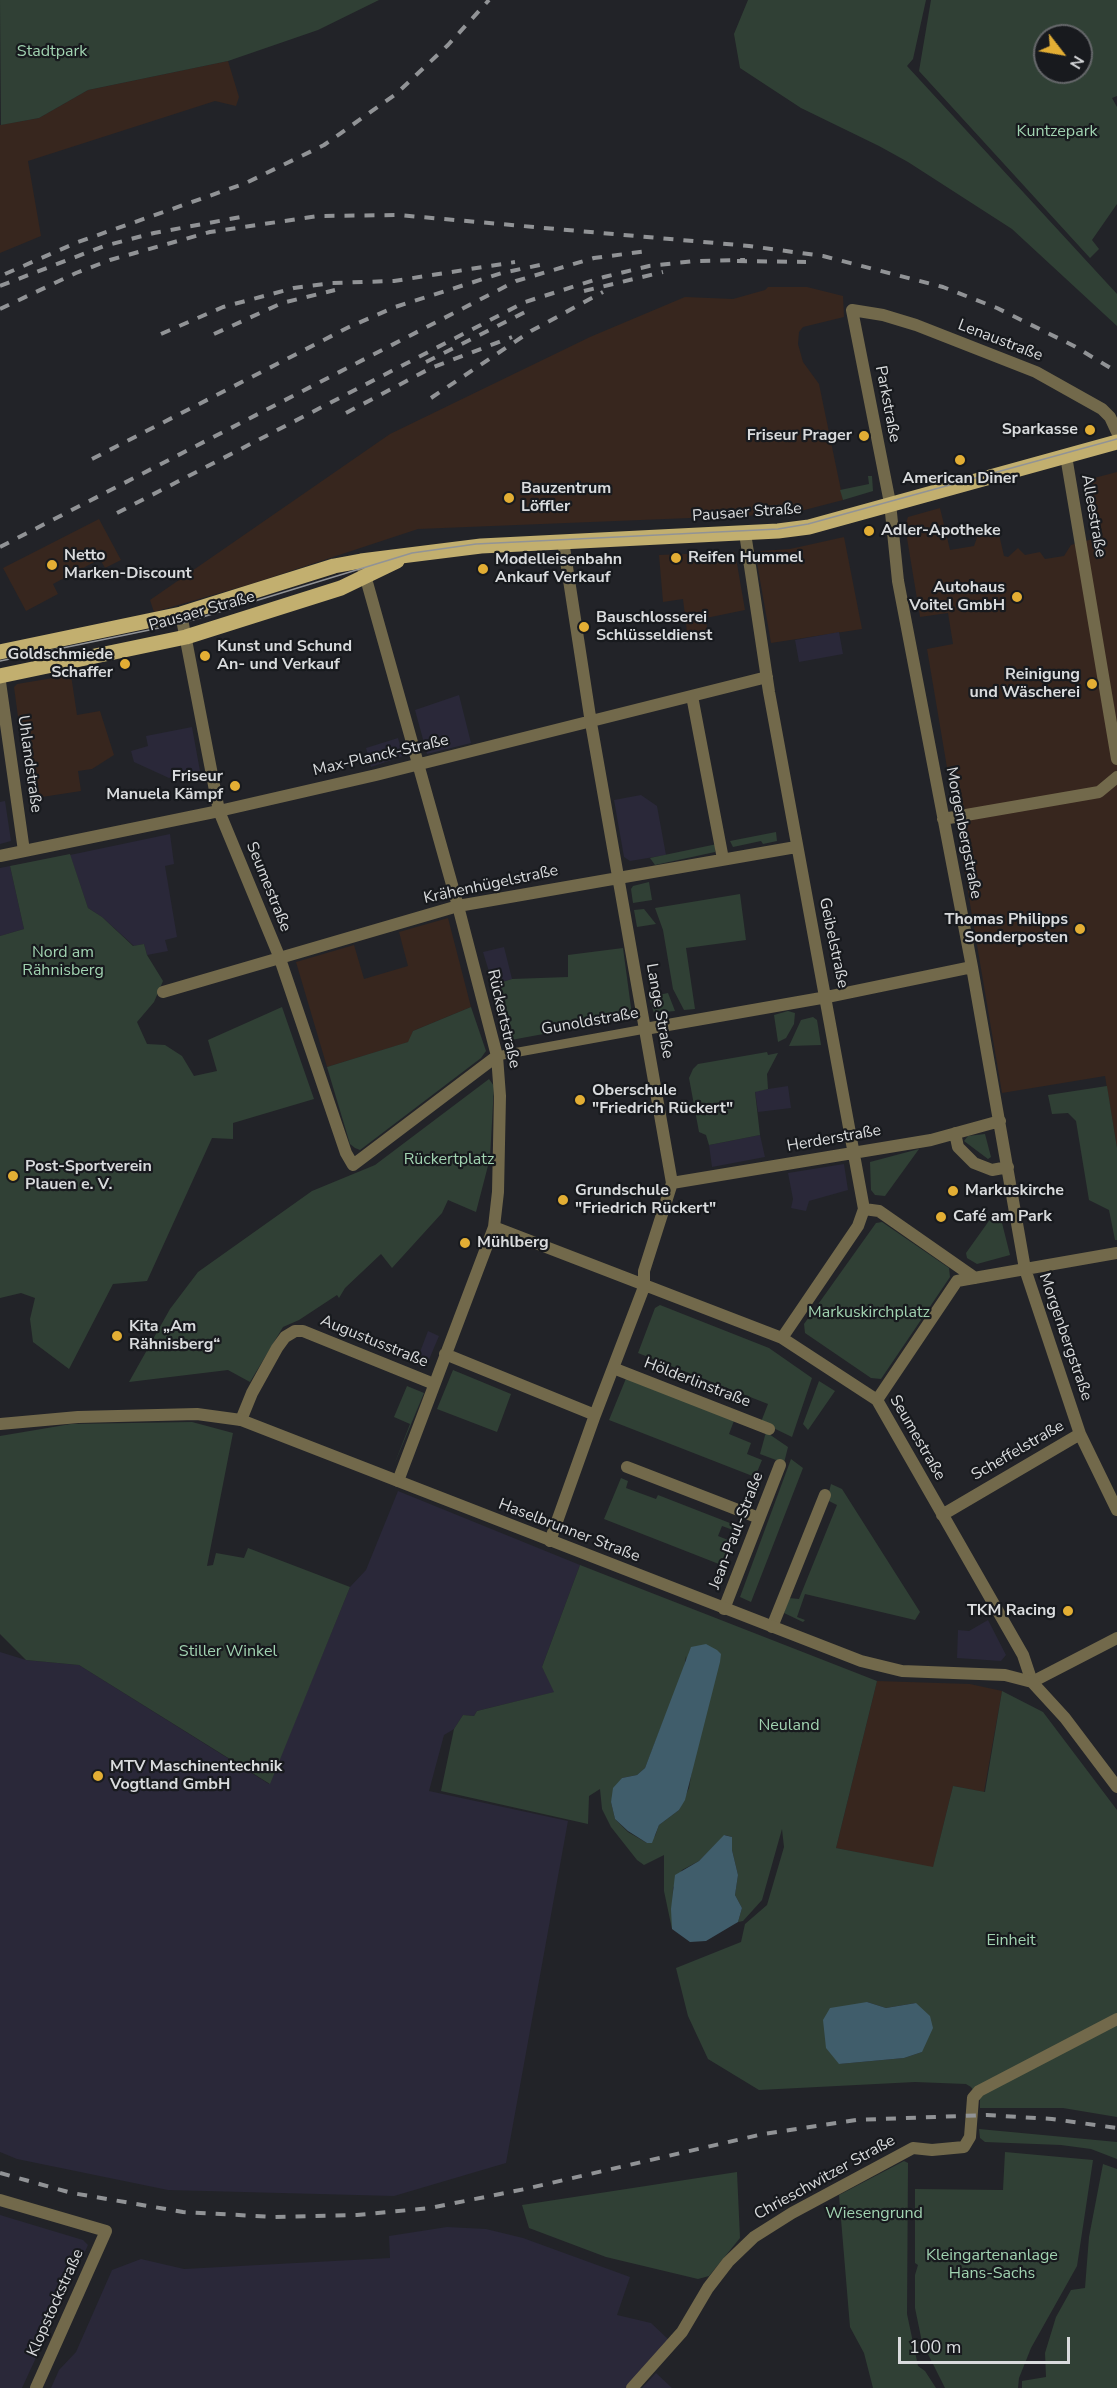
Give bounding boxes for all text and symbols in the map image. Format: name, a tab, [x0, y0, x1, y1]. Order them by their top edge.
north arrow	[1033, 24, 1093, 84]
park label: Stadtpark	[17, 42, 87, 62]
text: N	[1064, 51, 1089, 73]
park label: Kuntzepark	[1017, 122, 1097, 142]
street label: Lenaustraße	[955, 316, 1045, 366]
street label: Parkstraße	[870, 364, 904, 444]
place label: Sparkasse	[1002, 420, 1078, 440]
marker: Sparkasse	[1083, 423, 1097, 437]
place label: Friseur Prager	[747, 426, 852, 446]
marker: Friseur Prager	[857, 429, 871, 443]
marker: American Diner	[953, 453, 967, 467]
place label: American Diner	[902, 469, 1018, 489]
street label: Alleestraße	[1076, 473, 1110, 559]
place label: Bauzentrum Löffler	[521, 479, 611, 517]
marker: Bauzentrum Löffler	[502, 491, 516, 505]
street label: Pausaer Straße	[692, 500, 802, 526]
place label: Adler-Apotheke	[881, 521, 1001, 541]
marker: Adler-Apotheke	[862, 524, 876, 538]
place label: Netto Marken-Discount	[64, 546, 192, 584]
place label: Reifen Hummel	[688, 548, 803, 568]
place label: Modelleisenbahn Ankauf Verkauf	[495, 550, 622, 588]
marker: Reifen Hummel	[669, 551, 683, 565]
marker: Netto Marken-Discount	[45, 558, 59, 572]
marker: Modelleisenbahn Ankauf Verkauf	[476, 562, 490, 576]
place label: Autohaus Voitel GmbH	[909, 578, 1005, 616]
street label: Pausaer Straße	[147, 588, 257, 636]
marker: Autohaus Voitel GmbH	[1010, 590, 1024, 604]
place label: Bauschlosserei Schlüsseldienst	[596, 608, 712, 646]
marker: Bauschlosserei Schlüsseldienst	[577, 620, 591, 634]
place label: Kunst und Schund An- und Verkauf	[217, 637, 352, 675]
place label: Goldschmiede Schaffer	[8, 645, 113, 683]
marker: Kunst und Schund An- und Verkauf	[198, 649, 212, 663]
marker: Goldschmiede Schaffer	[118, 657, 132, 671]
place label: Reinigung und Wäscherei	[970, 665, 1080, 703]
marker: Reinigung und Wäscherei	[1085, 677, 1099, 691]
street label: Uhlandstraße	[13, 714, 45, 814]
street label: Max-Planck-Straße	[311, 731, 451, 781]
street label: Morgenbergstraße	[941, 766, 985, 900]
place label: Friseur Manuela Kämpf	[106, 767, 223, 805]
marker: Friseur Manuela Kämpf	[228, 779, 242, 793]
street label: Seumestraße	[241, 839, 295, 935]
street label: Krähenhügelstraße	[422, 861, 560, 909]
street label: Geibelstraße	[814, 896, 852, 990]
place label: Thomas Philipps Sonderposten	[945, 910, 1068, 948]
marker: Thomas Philipps Sonderposten	[1073, 922, 1087, 936]
park label: Nord am Rähnisberg	[22, 943, 104, 981]
street label: Lange Straße	[641, 962, 677, 1060]
street label: Rückertstraße	[482, 968, 524, 1070]
street label: Gunoldstraße	[540, 1004, 640, 1040]
place label: Oberschule "Friedrich Rückert"	[592, 1081, 733, 1119]
marker: Oberschule "Friedrich Rückert"	[573, 1093, 587, 1107]
street label: Herderstraße	[785, 1121, 883, 1157]
park label: Rückertplatz	[404, 1150, 494, 1170]
place label: Post-Sportverein Plauen e. V.	[25, 1157, 152, 1195]
marker: Post-Sportverein Plauen e. V.	[6, 1169, 20, 1183]
place label: Grundschule "Friedrich Rückert"	[575, 1181, 716, 1219]
place label: Markuskirche	[965, 1181, 1064, 1201]
marker: Markuskirche	[946, 1184, 960, 1198]
marker: Grundschule "Friedrich Rückert"	[556, 1193, 570, 1207]
place label: Café am Park	[953, 1207, 1052, 1227]
marker: Café am Park	[934, 1210, 948, 1224]
place label: Mühlberg	[477, 1233, 549, 1253]
marker: Mühlberg	[458, 1236, 472, 1250]
street label: Morgenbergstraße	[1034, 1271, 1096, 1403]
park label: Markuskirchplatz	[808, 1303, 930, 1323]
street label: Augustusstraße	[317, 1312, 431, 1372]
place label: Kita „Am Rähnisberg“	[129, 1317, 220, 1355]
marker: Kita „Am Rähnisberg“	[110, 1329, 124, 1343]
street label: Hölderlinstraße	[641, 1354, 753, 1412]
street label: Seumestraße	[885, 1392, 949, 1484]
street label: Scheffelstraße	[968, 1417, 1068, 1485]
street label: Jean-Paul-Straße	[706, 1470, 768, 1592]
street label: Haselbrunner Straße	[496, 1495, 642, 1567]
place label: TKM Racing	[967, 1601, 1056, 1621]
marker: TKM Racing	[1061, 1604, 1075, 1618]
park label: Stiller Winkel	[179, 1642, 277, 1662]
park label: Neuland	[759, 1716, 819, 1736]
place label: MTV Maschinentechnik Vogtland GmbH	[110, 1757, 282, 1795]
marker: MTV Maschinentechnik Vogtland GmbH	[91, 1769, 105, 1783]
park label: Einheit	[986, 1931, 1036, 1951]
street label: Chrieschwitzer Straße	[751, 2131, 899, 2225]
park label: Wiesengrund	[825, 2204, 923, 2224]
street label: Klopstockstraße	[24, 2246, 88, 2360]
park label: Kleingartenanlage Hans-Sachs	[926, 2246, 1058, 2284]
scale bar	[901, 2325, 1074, 2363]
text: 100 m	[909, 2335, 961, 2359]

